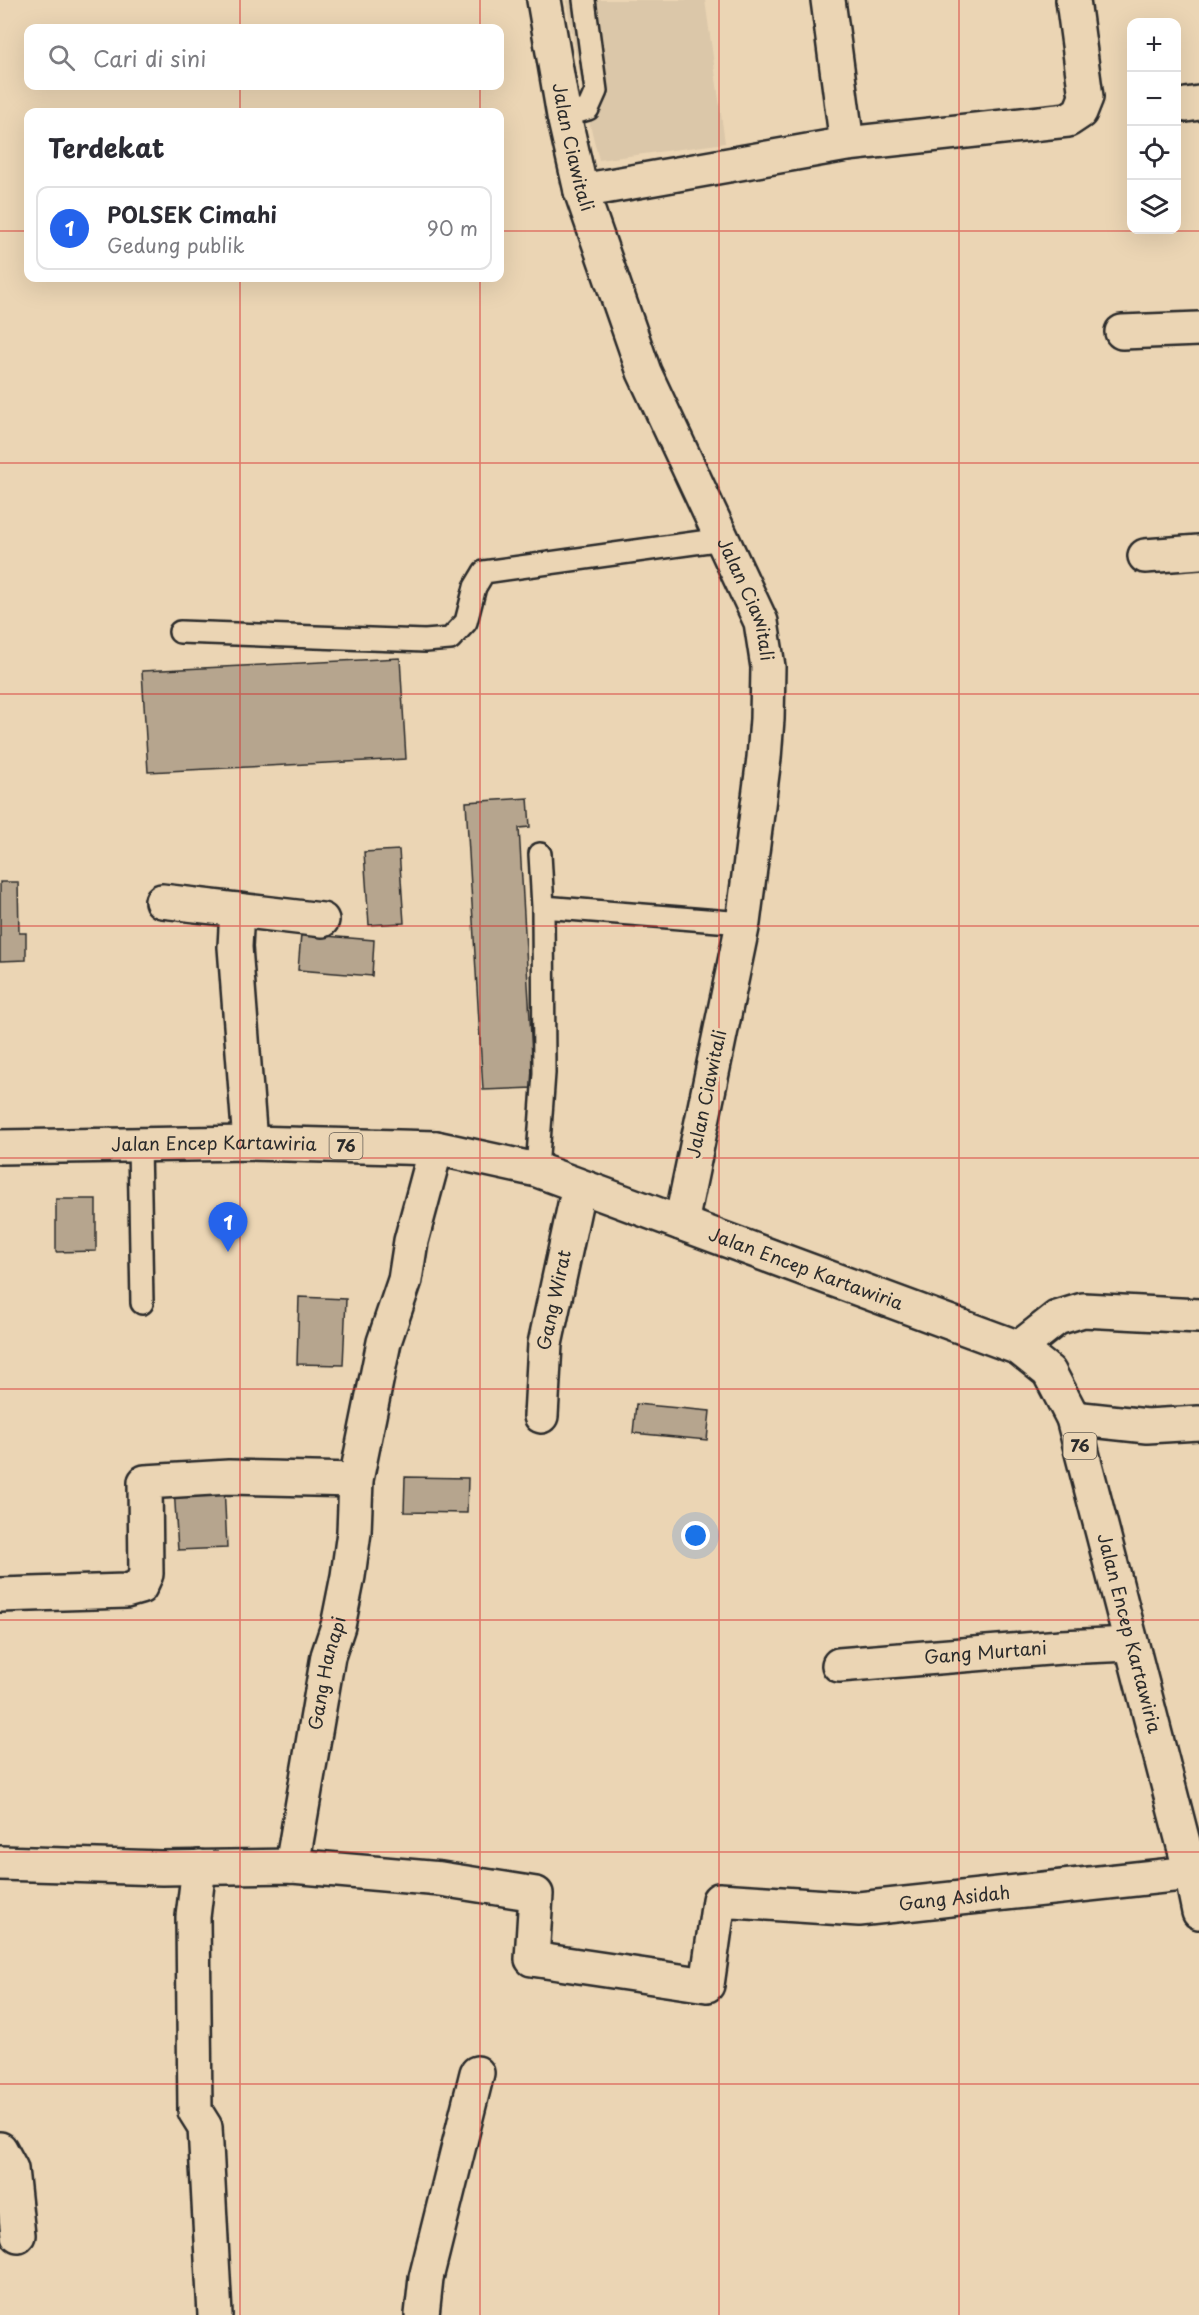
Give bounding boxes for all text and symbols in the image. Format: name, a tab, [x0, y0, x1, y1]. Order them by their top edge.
map controls	[1127, 18, 1181, 234]
button: +	[1127, 18, 1181, 72]
search box	[24, 24, 504, 90]
icon: search	[45, 41, 78, 74]
text: Cari di sini	[93, 41, 206, 74]
button: −	[1127, 72, 1181, 126]
street label: Jalan Ciawitali	[547, 81, 602, 215]
button: locate	[1127, 126, 1181, 180]
text: Terdekat	[48, 128, 165, 167]
button: layers	[1127, 180, 1181, 234]
text: POLSEK Cimahi	[107, 197, 277, 230]
text: 1	[65, 213, 74, 243]
text: 90 m	[427, 213, 478, 243]
text: Gedung publik	[107, 230, 245, 260]
street label: Jalan Ciawitali	[711, 533, 782, 663]
street label: Jalan Ciawitali	[679, 1027, 732, 1161]
street label: Jalan Encep Kartawiria	[111, 1128, 318, 1157]
road number: 76	[330, 1133, 362, 1159]
pin: 1	[208, 1202, 248, 1252]
street label: Jalan Encep Kartawiria	[705, 1220, 908, 1316]
street label: Gang Wirat	[529, 1247, 577, 1352]
road number: 76	[1064, 1433, 1096, 1459]
your location	[681, 1521, 710, 1550]
street label: Jalan Encep Kartawiria	[1091, 1530, 1169, 1737]
street label: Gang Hanapi	[301, 1614, 352, 1732]
street label: Gang Murtani	[923, 1633, 1048, 1670]
street label: Gang Asidah	[897, 1878, 1011, 1917]

